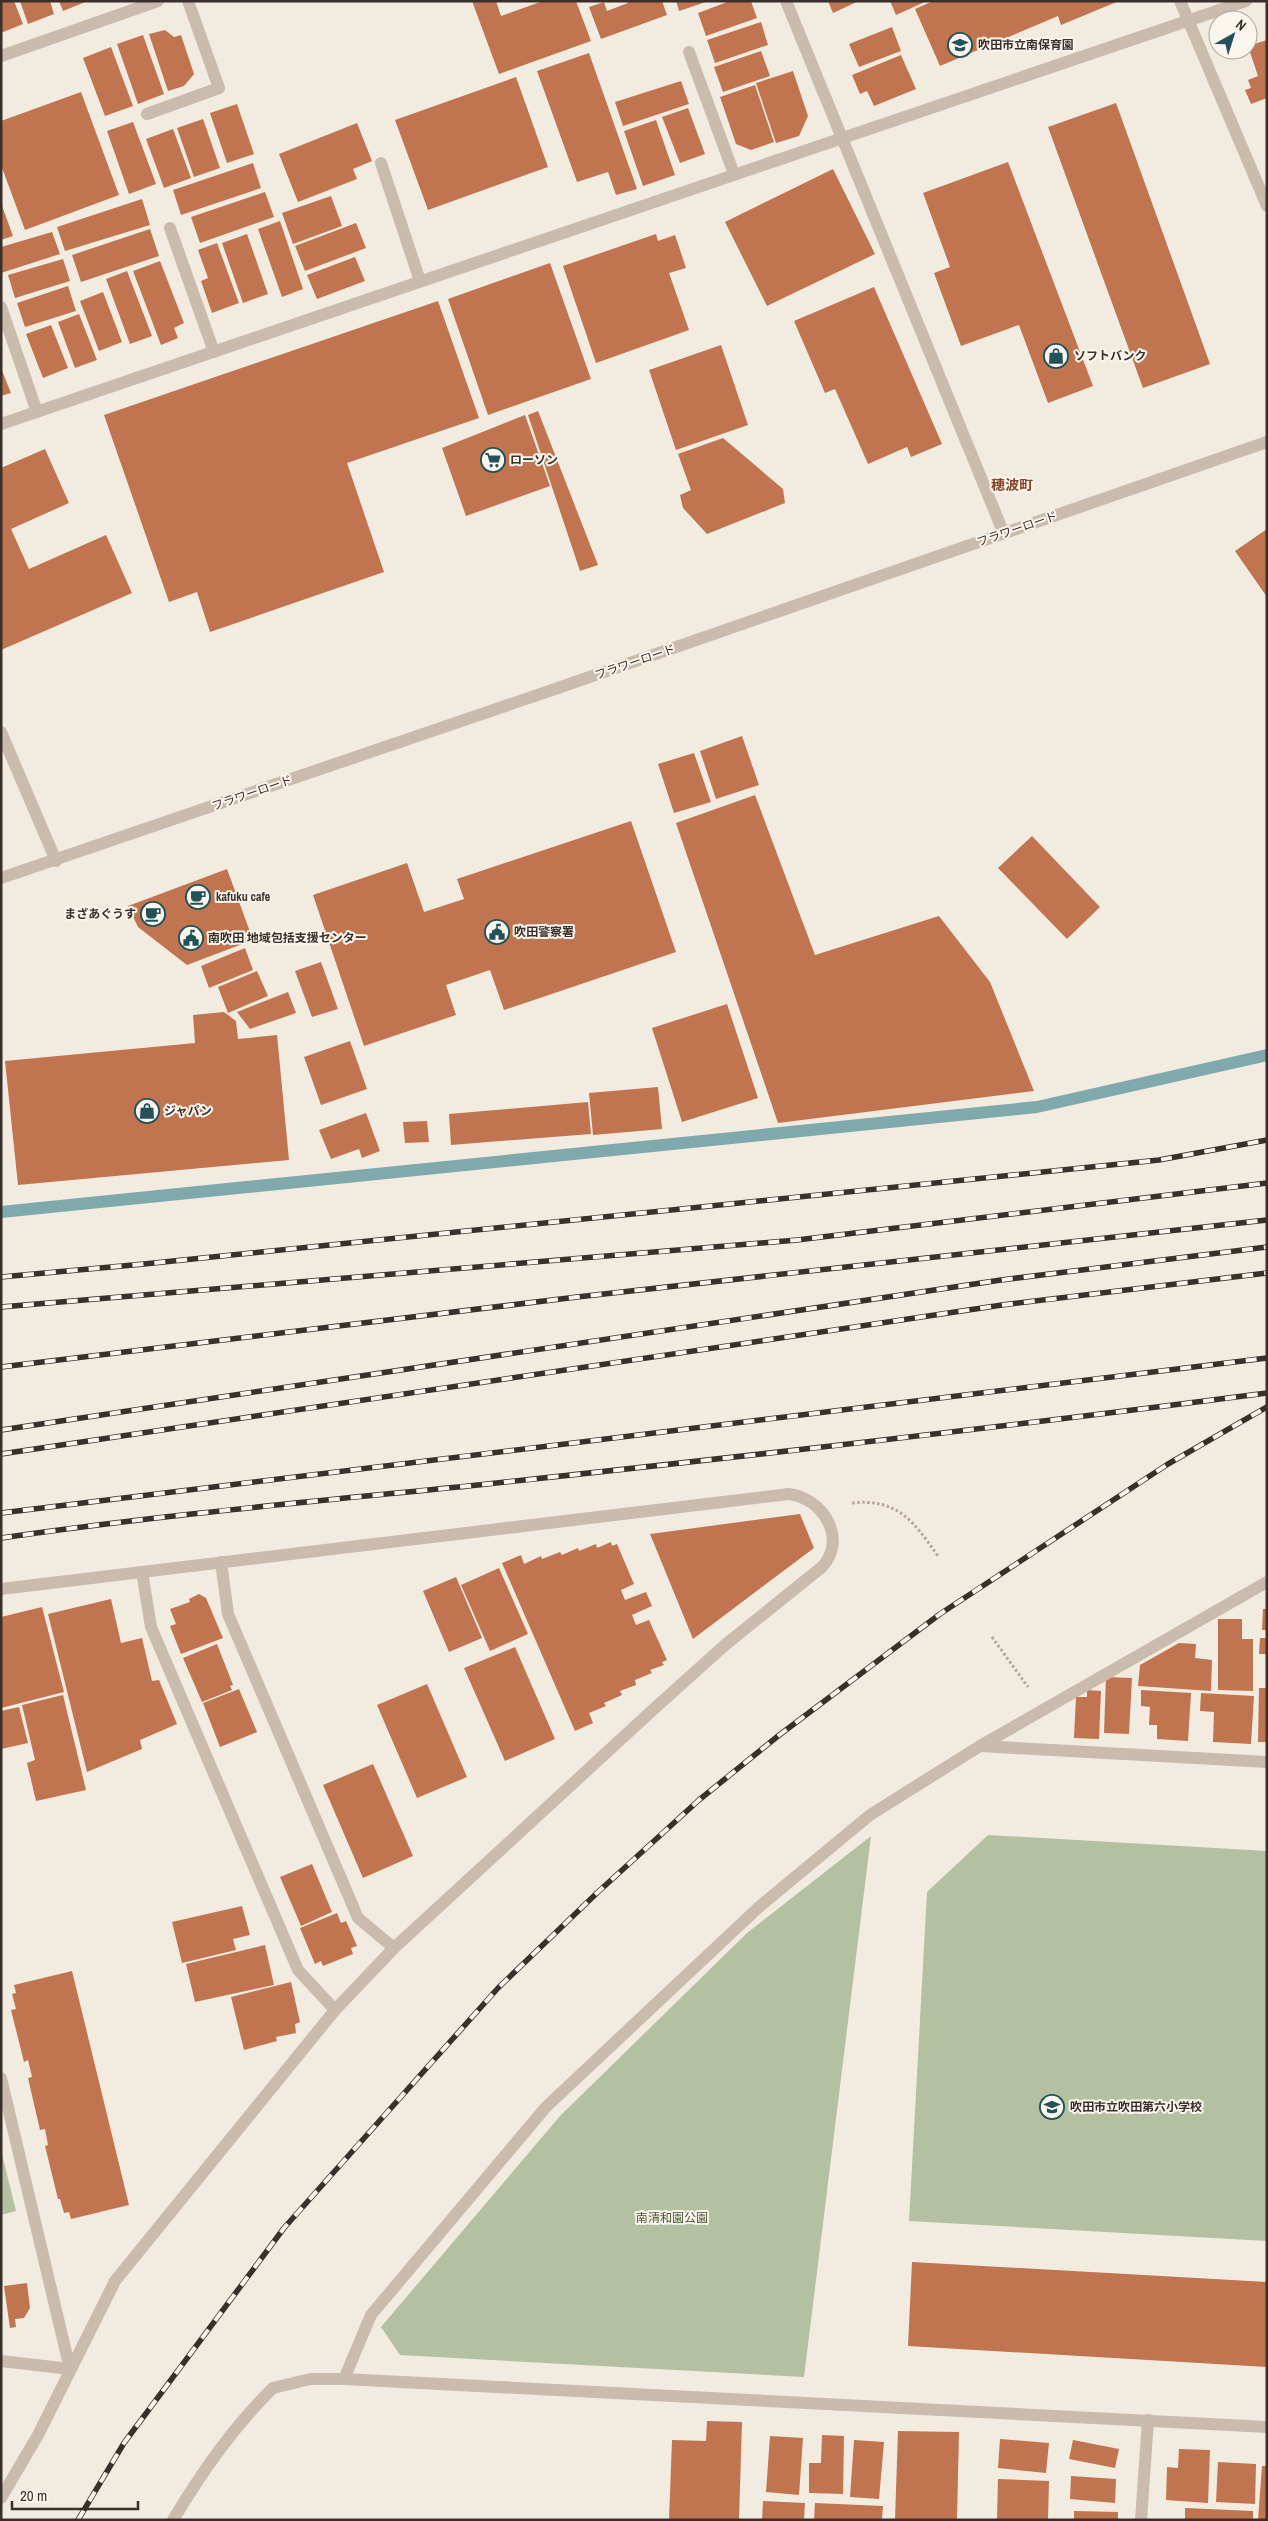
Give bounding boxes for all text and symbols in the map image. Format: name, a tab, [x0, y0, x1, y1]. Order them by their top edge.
north arrow	[1208, 10, 1258, 60]
text: N	[1232, 15, 1250, 35]
school or university icon: 吹田市立南保育園	[947, 32, 973, 58]
place label: 吹田市立南保育園	[978, 37, 1074, 53]
shop icon: ソフトバンク	[1043, 343, 1069, 369]
place label: ソフトバンク	[1074, 348, 1147, 364]
supermarket icon: ローソン	[480, 447, 506, 473]
place label: ローソン	[510, 452, 558, 468]
district label: 穂波町	[991, 476, 1033, 494]
street label: フラワーロード	[975, 508, 1059, 550]
street label: フラワーロード	[593, 641, 677, 683]
street label: フラワーロード	[210, 772, 294, 814]
cafe icon: kafuku cafe	[185, 884, 211, 910]
place label: kafuku cafe	[216, 889, 271, 905]
cafe icon: まざあぐうす	[140, 901, 166, 927]
place label: まざあぐうす	[64, 906, 136, 922]
public building icon: 吹田警察署	[484, 919, 510, 945]
place label: 吹田警察署	[514, 924, 574, 940]
public building icon: 南吹田 地域包括支援センター	[178, 925, 204, 951]
place label: 南吹田 地域包括支援センター	[208, 930, 367, 946]
shop icon: ジャパン	[134, 1098, 160, 1124]
place label: ジャパン	[164, 1103, 212, 1119]
school or university icon: 吹田市立吹田第六小学校	[1039, 2094, 1065, 2120]
place label: 吹田市立吹田第六小学校	[1070, 2099, 1202, 2115]
park label: 南清和園公園	[636, 2210, 708, 2226]
scale bar	[12, 2478, 139, 2510]
text: 20 m	[20, 2485, 47, 2506]

